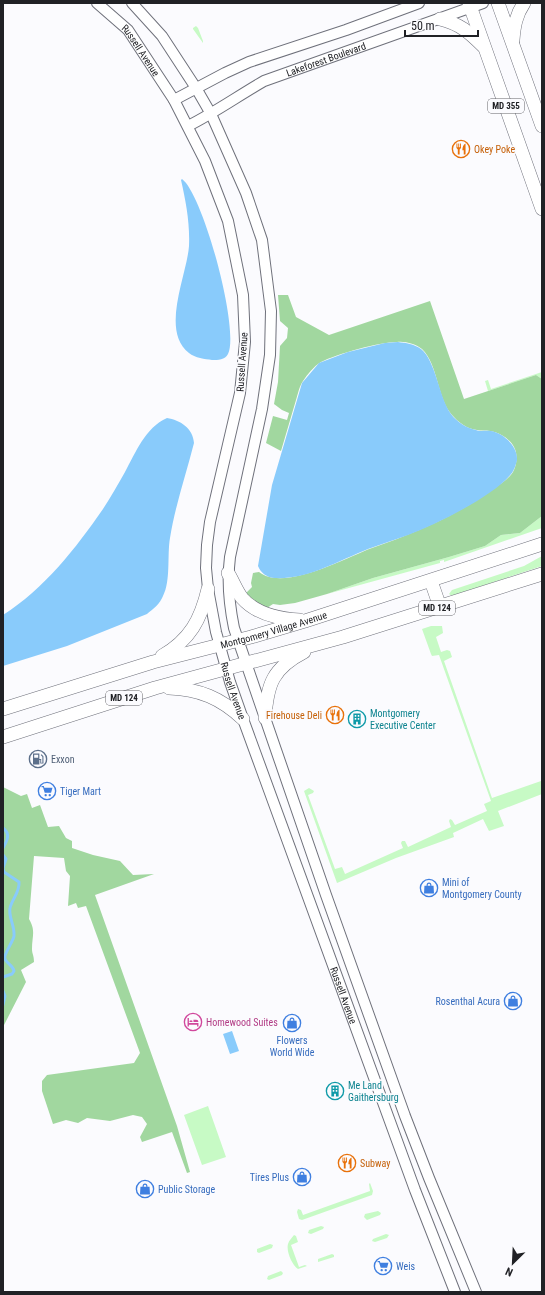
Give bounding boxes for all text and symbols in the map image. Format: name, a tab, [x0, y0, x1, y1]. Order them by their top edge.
scale bar	[405, 12, 478, 38]
text: 50 m	[411, 19, 435, 33]
street label: Russell Avenue	[120, 22, 162, 78]
street label: Lakeforest Boulevard	[285, 40, 367, 78]
road number: MD 355	[488, 99, 524, 113]
restaurant icon: Okey Poke	[451, 139, 471, 159]
place label: Okey Poke	[474, 144, 515, 155]
street label: Russell Avenue	[234, 332, 250, 392]
road number: MD 124	[419, 601, 455, 615]
street label: Montgomery Village Avenue	[219, 609, 328, 650]
street label: Russell Avenue	[219, 661, 248, 721]
road number: MD 124	[106, 691, 142, 705]
restaurant icon: Firehouse Deli	[325, 705, 345, 725]
place label: Montgomery Executive Center	[370, 708, 436, 731]
building icon: Montgomery Executive Center	[347, 709, 367, 729]
place label: Firehouse Deli	[266, 710, 322, 721]
fuel station icon: Exxon	[28, 749, 48, 769]
place label: Exxon	[51, 754, 75, 765]
supermarket icon: Tiger Mart	[37, 781, 57, 801]
place label: Tiger Mart	[60, 786, 101, 797]
place label: Mini of Montgomery County	[442, 877, 522, 900]
shop icon: Mini of Montgomery County	[419, 878, 439, 898]
street label: Russell Avenue	[328, 965, 359, 1025]
shop icon: Rosenthal Acura	[503, 991, 523, 1011]
place label: Rosenthal Acura	[436, 996, 500, 1007]
hotel icon: Homewood Suites	[183, 1012, 203, 1032]
shop icon: Flowers World Wide	[282, 1013, 302, 1033]
place label: Homewood Suites	[206, 1017, 278, 1028]
place label: Flowers World Wide	[270, 1035, 315, 1058]
place label: Me Land Gaithersburg	[348, 1080, 399, 1103]
building icon: Me Land Gaithersburg	[325, 1081, 345, 1101]
restaurant icon: Subway	[337, 1153, 357, 1173]
place label: Subway	[360, 1158, 390, 1169]
shop icon: Tires Plus	[292, 1167, 312, 1187]
place label: Tires Plus	[250, 1172, 289, 1183]
shop icon: Public Storage	[135, 1179, 155, 1199]
place label: Public Storage	[158, 1184, 215, 1195]
north arrow	[493, 1243, 533, 1283]
supermarket icon: Weis	[373, 1256, 393, 1276]
place label: Weis	[396, 1261, 415, 1272]
text: N	[503, 1264, 515, 1279]

